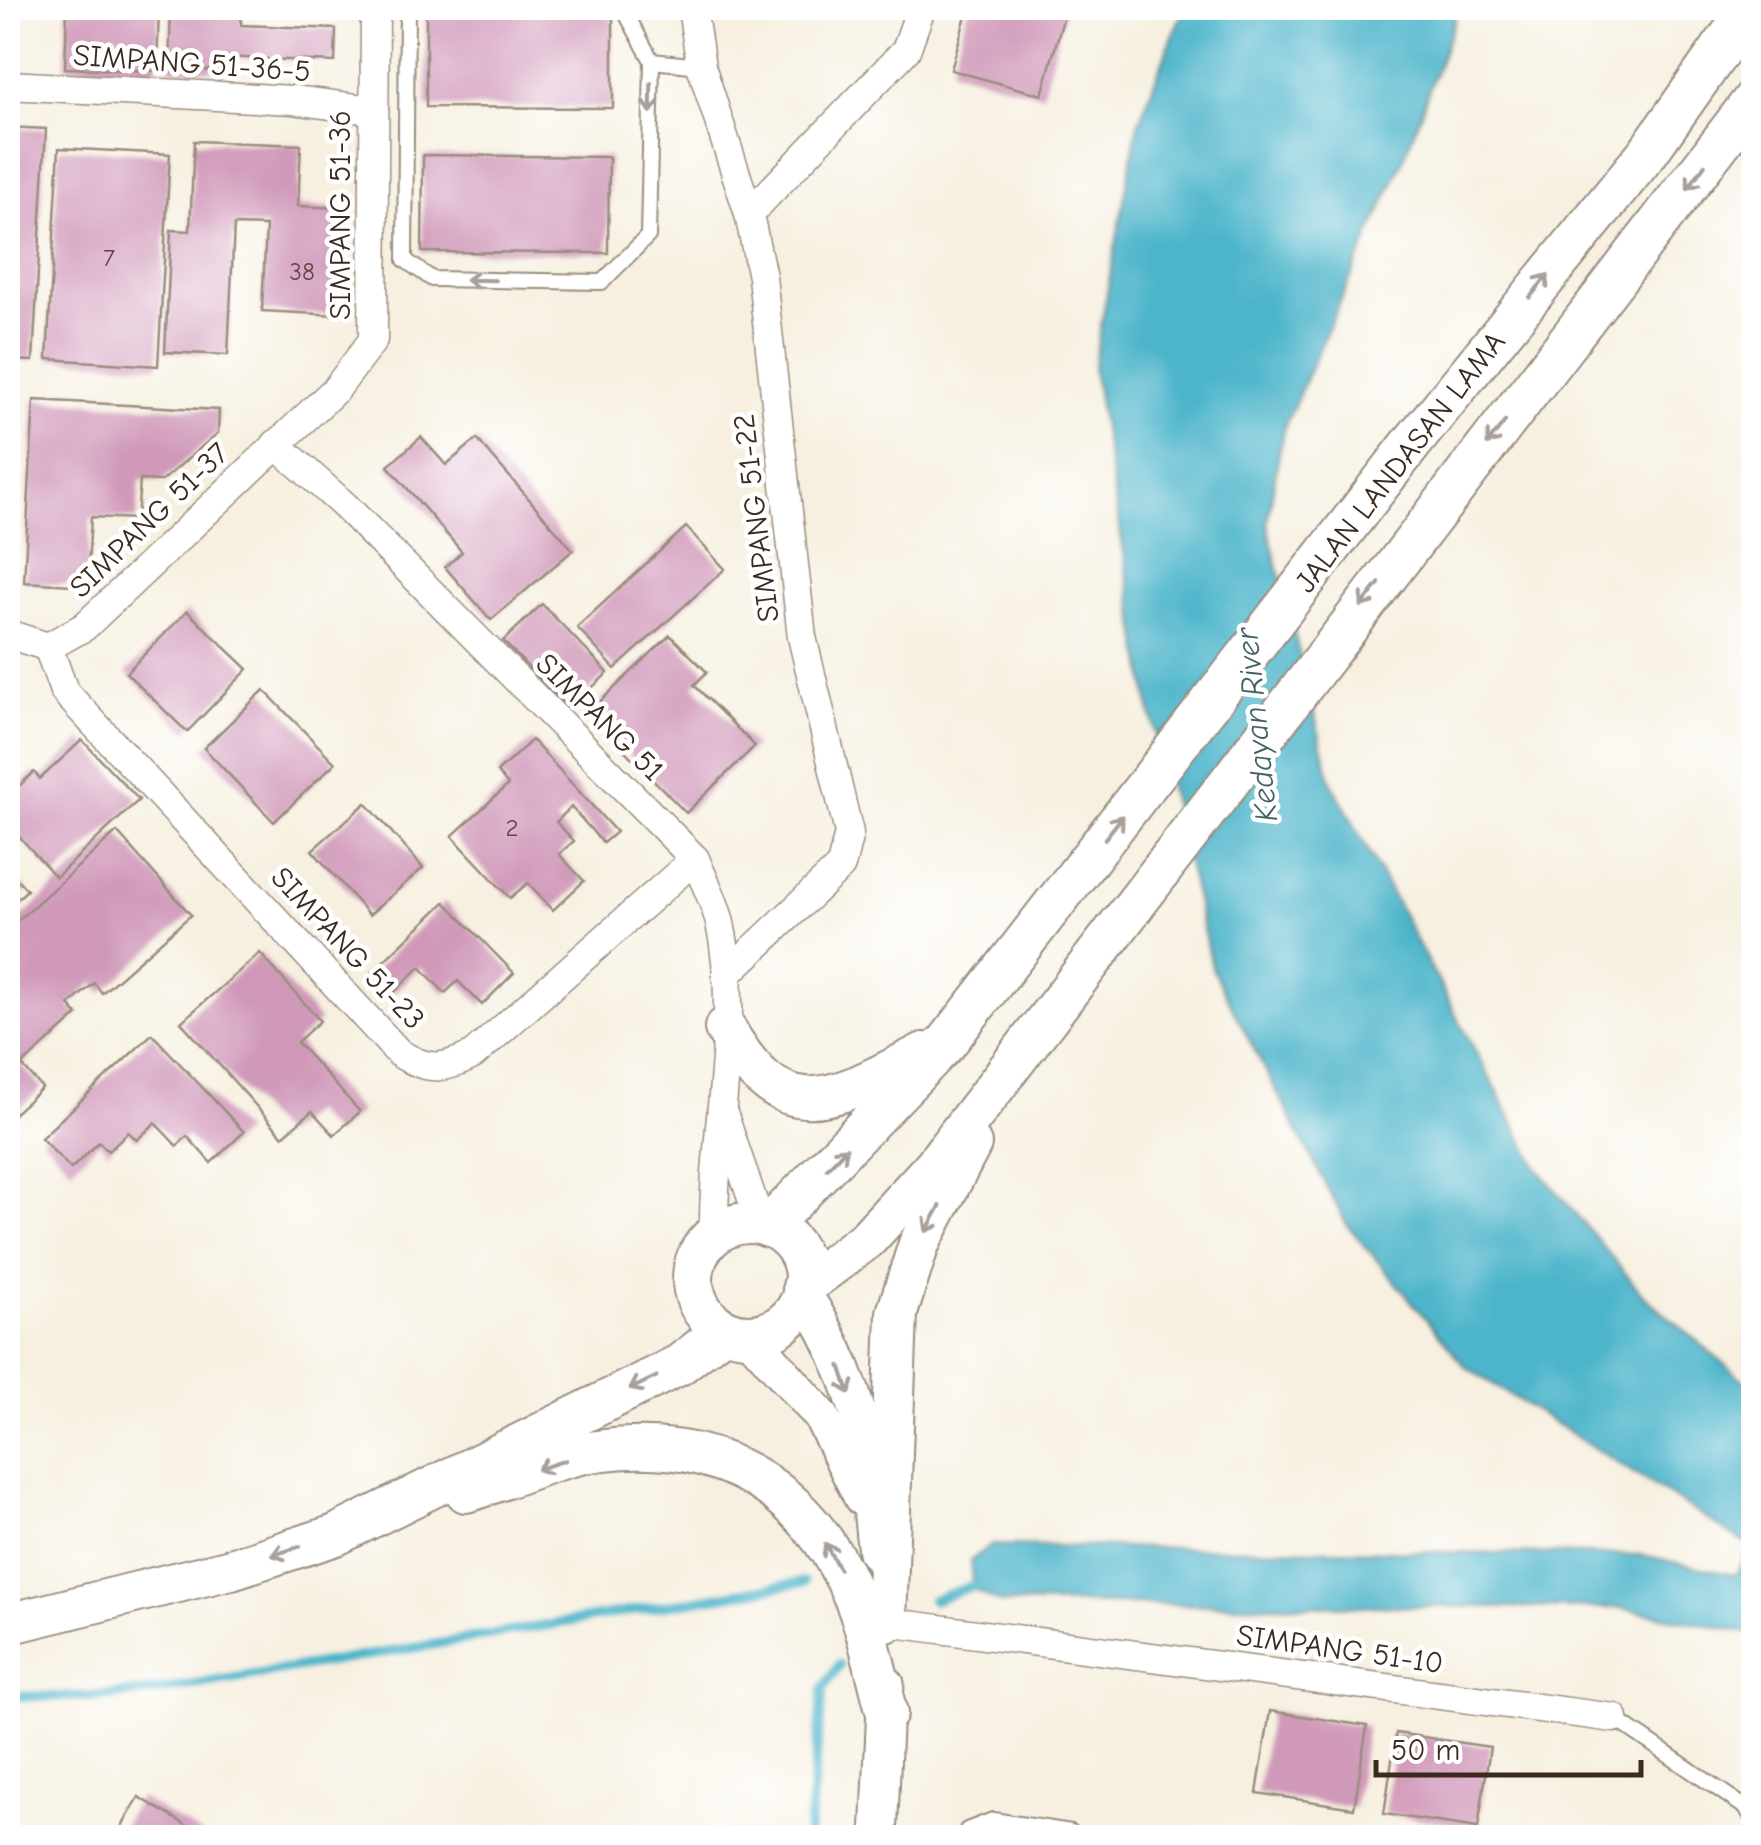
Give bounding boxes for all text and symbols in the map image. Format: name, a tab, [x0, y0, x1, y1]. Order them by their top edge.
street label: SIMPANG 51-36-5	[72, 38, 312, 89]
one-way arrow	[641, 81, 660, 113]
street label: SIMPANG 51-36	[323, 110, 358, 320]
one-way arrow	[1685, 163, 1706, 190]
house number: 7	[103, 243, 115, 272]
house number: 38	[289, 257, 315, 286]
one-way arrow	[465, 270, 498, 290]
one-way arrow	[1528, 273, 1550, 299]
street label: JALAN LANDASAN LAMA	[1288, 325, 1513, 599]
street label: SIMPANG 51-22	[726, 412, 787, 624]
one-way arrow	[1485, 420, 1507, 446]
street label: SIMPANG 51-37	[63, 436, 236, 605]
one-way arrow	[1360, 581, 1382, 607]
water label: Kedayan River	[1228, 625, 1285, 824]
street label: SIMPANG 51	[529, 646, 671, 788]
house number: 2	[505, 813, 519, 842]
one-way arrow	[1102, 815, 1124, 841]
street label: SIMPANG 51-23	[264, 860, 432, 1037]
one-way arrow	[825, 1147, 849, 1171]
one-way arrow	[923, 1203, 942, 1233]
one-way arrow	[838, 1364, 856, 1396]
one-way arrow	[628, 1374, 658, 1393]
one-way arrow	[535, 1457, 567, 1475]
one-way arrow	[821, 1542, 841, 1571]
one-way arrow	[270, 1543, 302, 1561]
street label: SIMPANG 51-10	[1234, 1618, 1445, 1681]
scale bar	[1376, 1715, 1641, 1777]
text: 50 m	[1391, 1733, 1460, 1768]

